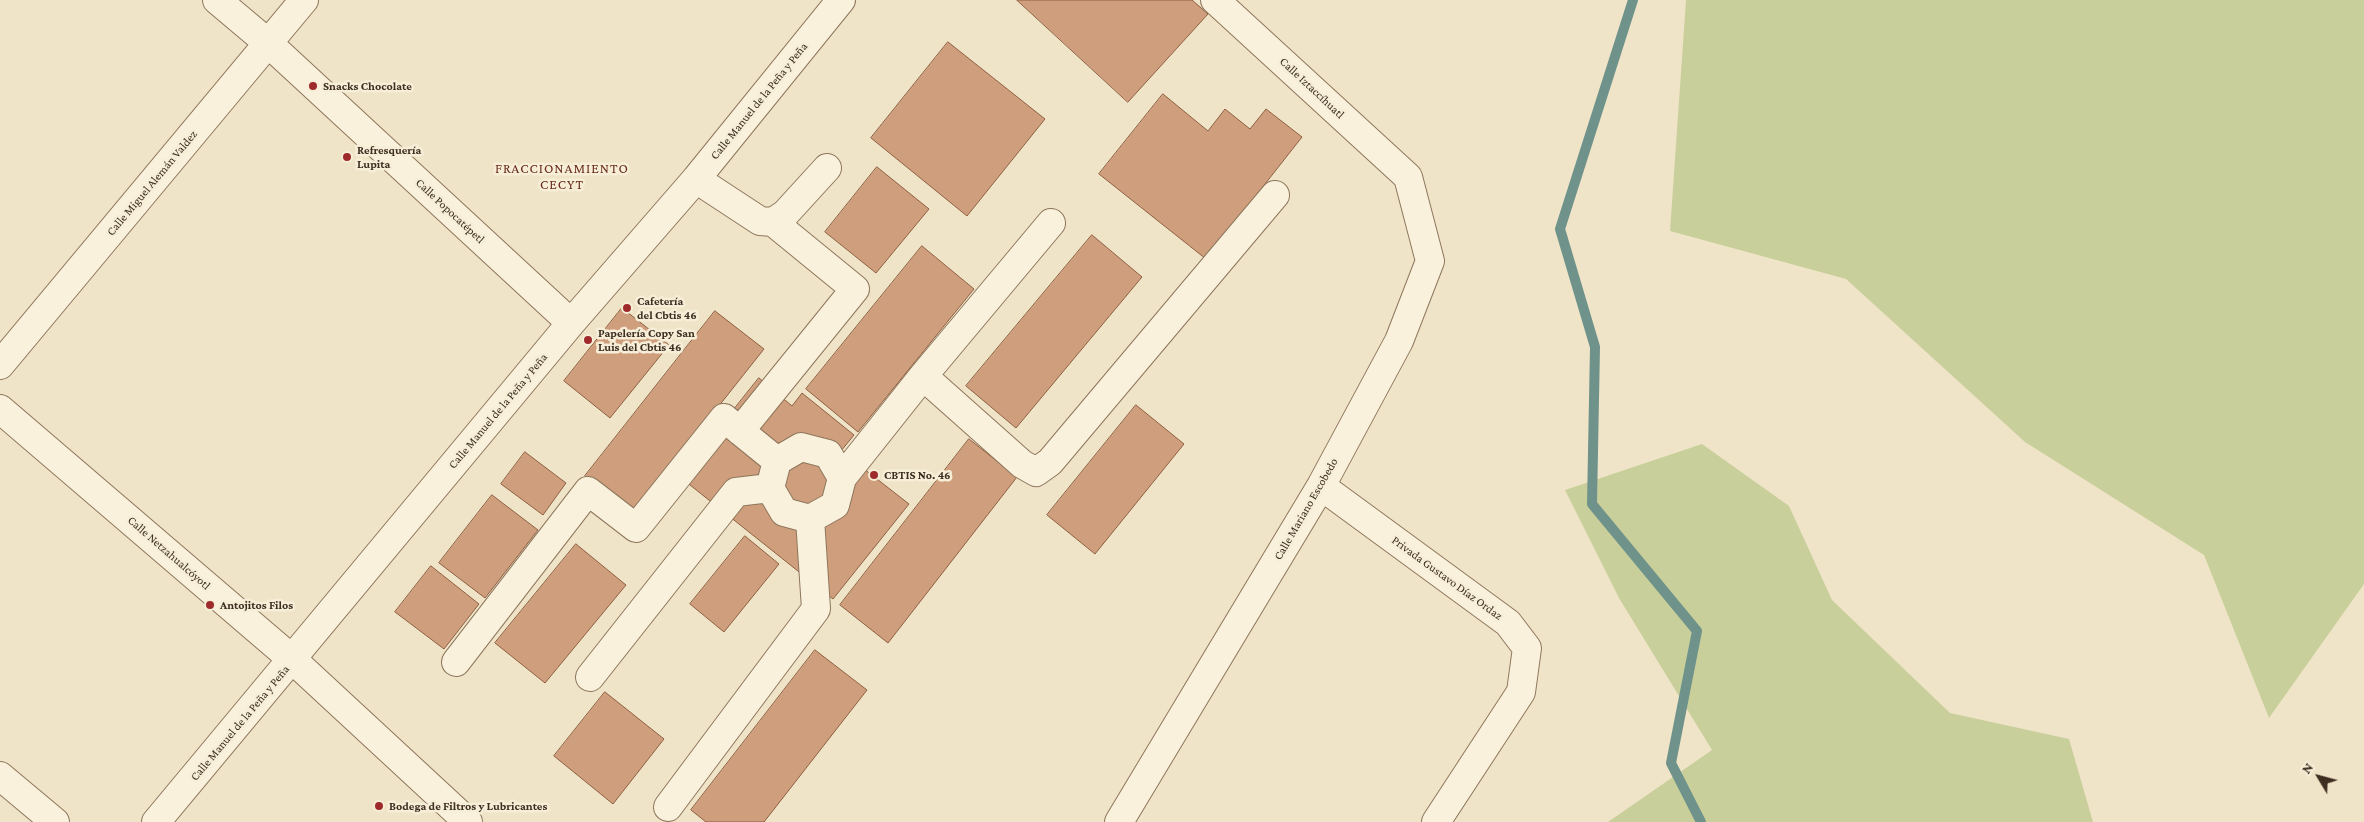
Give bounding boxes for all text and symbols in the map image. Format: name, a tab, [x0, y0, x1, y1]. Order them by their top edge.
street label: Calle Manuel de la Peña y Peña	[707, 40, 811, 162]
street label: Calle Iztaccíhuatl	[1277, 54, 1347, 122]
place label: Snacks Chocolate	[323, 79, 412, 93]
marker: Snacks Chocolate	[307, 80, 319, 92]
street label: Calle Miguel Alemán Valdez	[104, 127, 200, 239]
place label: Refresquería Lupita	[357, 143, 421, 171]
marker: Refresquería Lupita	[341, 151, 353, 163]
district label: FRACCIONAMIENTO CECYT	[493, 161, 631, 193]
street label: Calle Popocatépetl	[413, 175, 487, 247]
place label: Cafetería del Cbtis 46	[637, 294, 697, 322]
marker: Cafetería del Cbtis 46	[621, 302, 633, 314]
place label: Papelería Copy San Luis del Cbtis 46	[598, 326, 695, 354]
marker: Papelería Copy San Luis del Cbtis 46	[582, 334, 594, 346]
street label: Calle Manuel de la Peña y Peña	[445, 350, 551, 472]
street label: Calle Mariano Escobedo	[1271, 455, 1341, 563]
place label: CBTIS No. 46	[884, 468, 951, 482]
marker: CBTIS No. 46	[868, 469, 880, 481]
street label: Calle Netzahualcóyotl	[125, 513, 213, 593]
street label: Privada Gustavo Díaz Ordaz	[1389, 533, 1505, 623]
place label: Antojitos Filos	[220, 598, 293, 612]
marker: Antojitos Filos	[204, 599, 216, 611]
street label: Calle Manuel de la Peña y Peña	[187, 662, 293, 784]
north arrow	[2294, 752, 2344, 802]
text: N	[2298, 759, 2316, 777]
place label: Bodega de Filtros y Lubricantes	[389, 799, 547, 813]
marker: Bodega de Filtros y Lubricantes	[373, 800, 385, 812]

